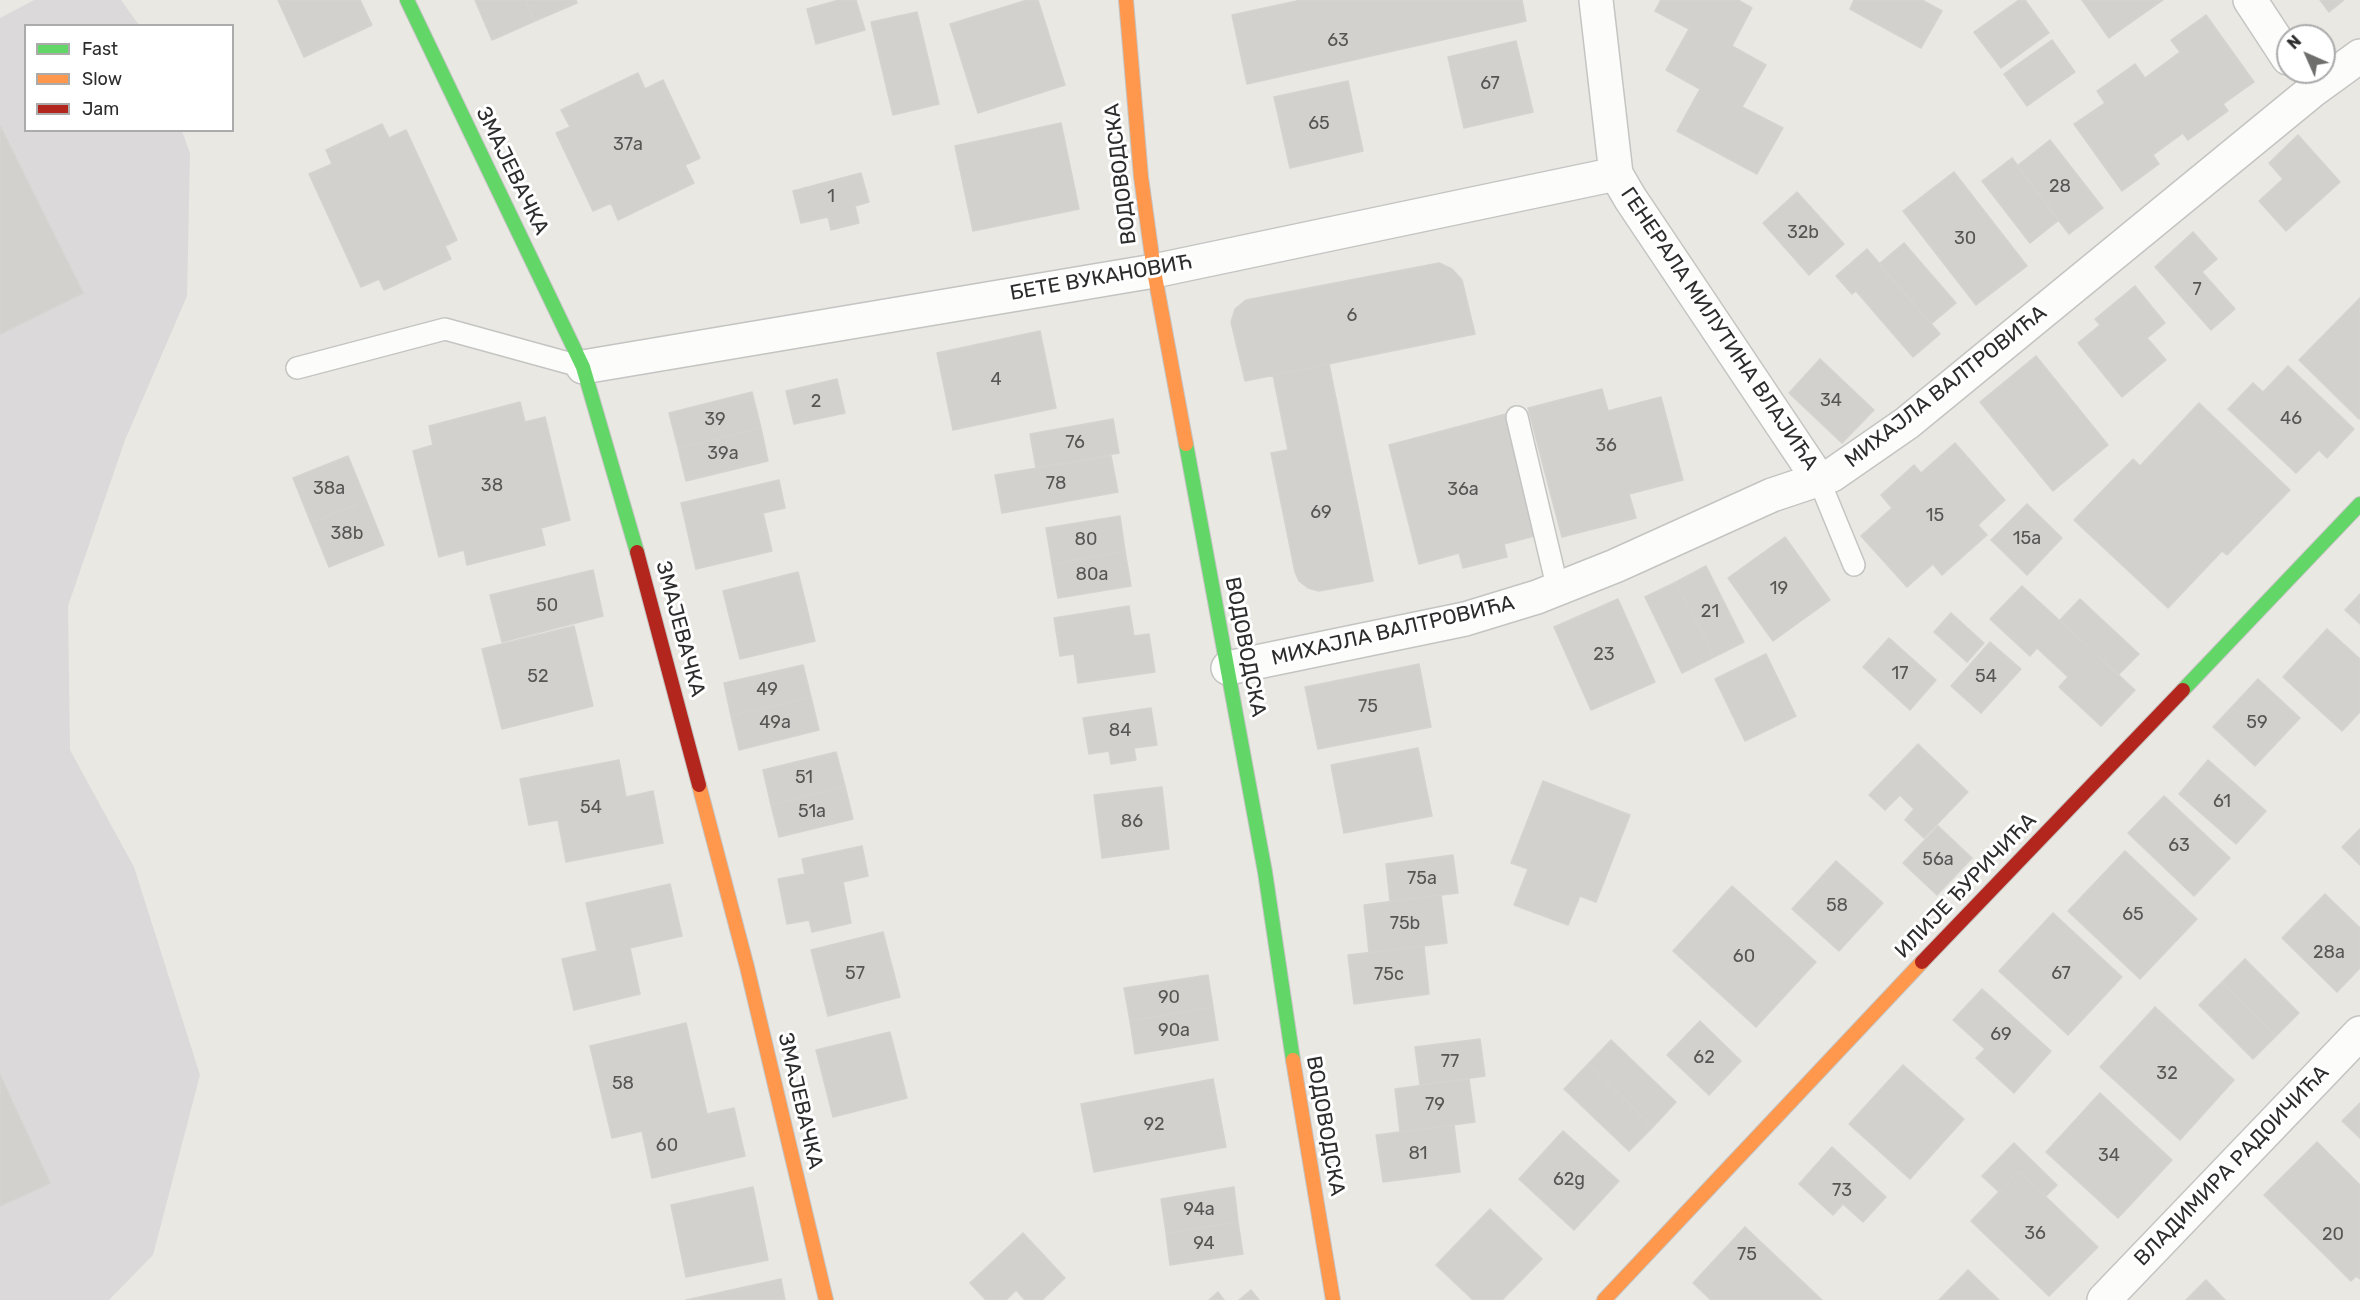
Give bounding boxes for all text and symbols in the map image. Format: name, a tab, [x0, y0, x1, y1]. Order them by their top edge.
legend	[24, 24, 234, 132]
north arrow	[2276, 24, 2336, 84]
house number: 63	[1327, 30, 1349, 52]
text: N	[2284, 32, 2305, 53]
text: Fast	[82, 38, 118, 60]
text: Slow	[82, 68, 122, 90]
house number: 67	[1480, 73, 1500, 95]
text: Jam	[82, 98, 119, 120]
street label: ВОДОВОДСКА	[1100, 102, 1142, 246]
street label: ЗМАЈЕВАЧКА	[470, 103, 554, 239]
house number: 65	[1308, 113, 1330, 135]
house number: 37a	[613, 134, 643, 156]
house number: 28	[2049, 176, 2071, 198]
street label: ГЕНЕРАЛА МИЛУТИНА ВЛАЈИЋА	[1615, 183, 1823, 475]
house number: 1	[827, 186, 835, 208]
house number: 32b	[1787, 222, 1819, 244]
house number: 30	[1954, 228, 1976, 250]
street label: БЕТЕ ВУКАНОВИЋ	[1008, 250, 1194, 306]
house number: 7	[2192, 279, 2202, 301]
street label: МИХАЈЛА ВАЛТРОВИЋА	[1840, 300, 2052, 474]
house number: 6	[1347, 305, 1357, 327]
house number: 4	[990, 369, 1002, 391]
house number: 34	[1820, 390, 1842, 412]
house number: 2	[811, 391, 821, 413]
house number: 46	[2280, 408, 2302, 430]
house number: 39	[704, 409, 726, 431]
house number: 76	[1065, 432, 1085, 454]
house number: 36	[1595, 435, 1617, 457]
house number: 39a	[707, 443, 739, 465]
house number: 78	[1046, 473, 1066, 495]
house number: 38	[481, 475, 503, 497]
house number: 38a	[313, 478, 345, 500]
house number: 36a	[1447, 479, 1479, 501]
house number: 69	[1310, 502, 1332, 524]
house number: 15	[1926, 505, 1944, 527]
house number: 38b	[331, 523, 363, 545]
house number: 15a	[2013, 528, 2041, 550]
house number: 80	[1075, 529, 1097, 551]
street label: ЗМАЈЕВАЧКА	[650, 559, 710, 699]
house number: 80a	[1076, 564, 1108, 586]
street label: ВОДОВОДСКА	[1219, 575, 1271, 719]
house number: 19	[1770, 578, 1788, 600]
street label: МИХАЈЛА ВАЛТРОВИЋА	[1269, 591, 1517, 671]
house number: 50	[536, 595, 558, 617]
house number: 21	[1701, 601, 1719, 623]
house number: 23	[1593, 644, 1615, 666]
house number: 17	[1892, 663, 1908, 685]
house number: 52	[527, 666, 549, 688]
house number: 54	[1975, 666, 1997, 688]
house number: 49	[756, 679, 778, 701]
house number: 75	[1358, 696, 1378, 718]
house number: 49a	[759, 712, 791, 734]
house number: 59	[2246, 712, 2268, 734]
house number: 84	[1109, 720, 1131, 742]
house number: 51	[795, 767, 813, 789]
house number: 61	[2213, 791, 2231, 813]
house number: 54	[580, 797, 602, 819]
house number: 51a	[798, 801, 826, 823]
street label: ИЛИЈЕ ЂУРИЧИЋА	[1890, 808, 2042, 964]
house number: 86	[1121, 811, 1143, 833]
house number: 63	[2168, 835, 2190, 857]
house number: 56a	[1922, 849, 1954, 871]
house number: 75a	[1407, 868, 1437, 890]
house number: 58	[1826, 895, 1848, 917]
house number: 65	[2122, 904, 2144, 926]
house number: 75b	[1390, 913, 1420, 935]
house number: 28a	[2313, 942, 2345, 964]
house number: 60	[1733, 946, 1755, 968]
house number: 57	[845, 963, 865, 985]
house number: 67	[2051, 963, 2071, 985]
house number: 75c	[1374, 964, 1404, 986]
house number: 90	[1158, 987, 1180, 1009]
house number: 90a	[1158, 1020, 1190, 1042]
house number: 69	[1990, 1024, 2012, 1046]
street label: ЗМАЈЕВАЧКА	[772, 1030, 828, 1172]
house number: 62	[1693, 1047, 1715, 1069]
house number: 77	[1441, 1051, 1459, 1073]
street label: ВОДОВОДСКА	[1300, 1054, 1350, 1198]
street label: ВЛАДИМИРА РАДОИЧИЋА	[2129, 1060, 2335, 1272]
house number: 32	[2156, 1063, 2178, 1085]
house number: 58	[612, 1073, 634, 1095]
house number: 79	[1425, 1094, 1445, 1116]
house number: 92	[1143, 1114, 1165, 1136]
house number: 60	[656, 1135, 678, 1157]
house number: 81	[1408, 1143, 1428, 1165]
house number: 34	[2098, 1145, 2120, 1167]
house number: 62g	[1553, 1169, 1585, 1191]
house number: 73	[1832, 1180, 1852, 1202]
house number: 94a	[1183, 1199, 1215, 1221]
house number: 36	[2024, 1223, 2046, 1245]
house number: 20	[2322, 1224, 2344, 1246]
house number: 94	[1193, 1233, 1215, 1255]
house number: 75	[1737, 1244, 1757, 1266]

